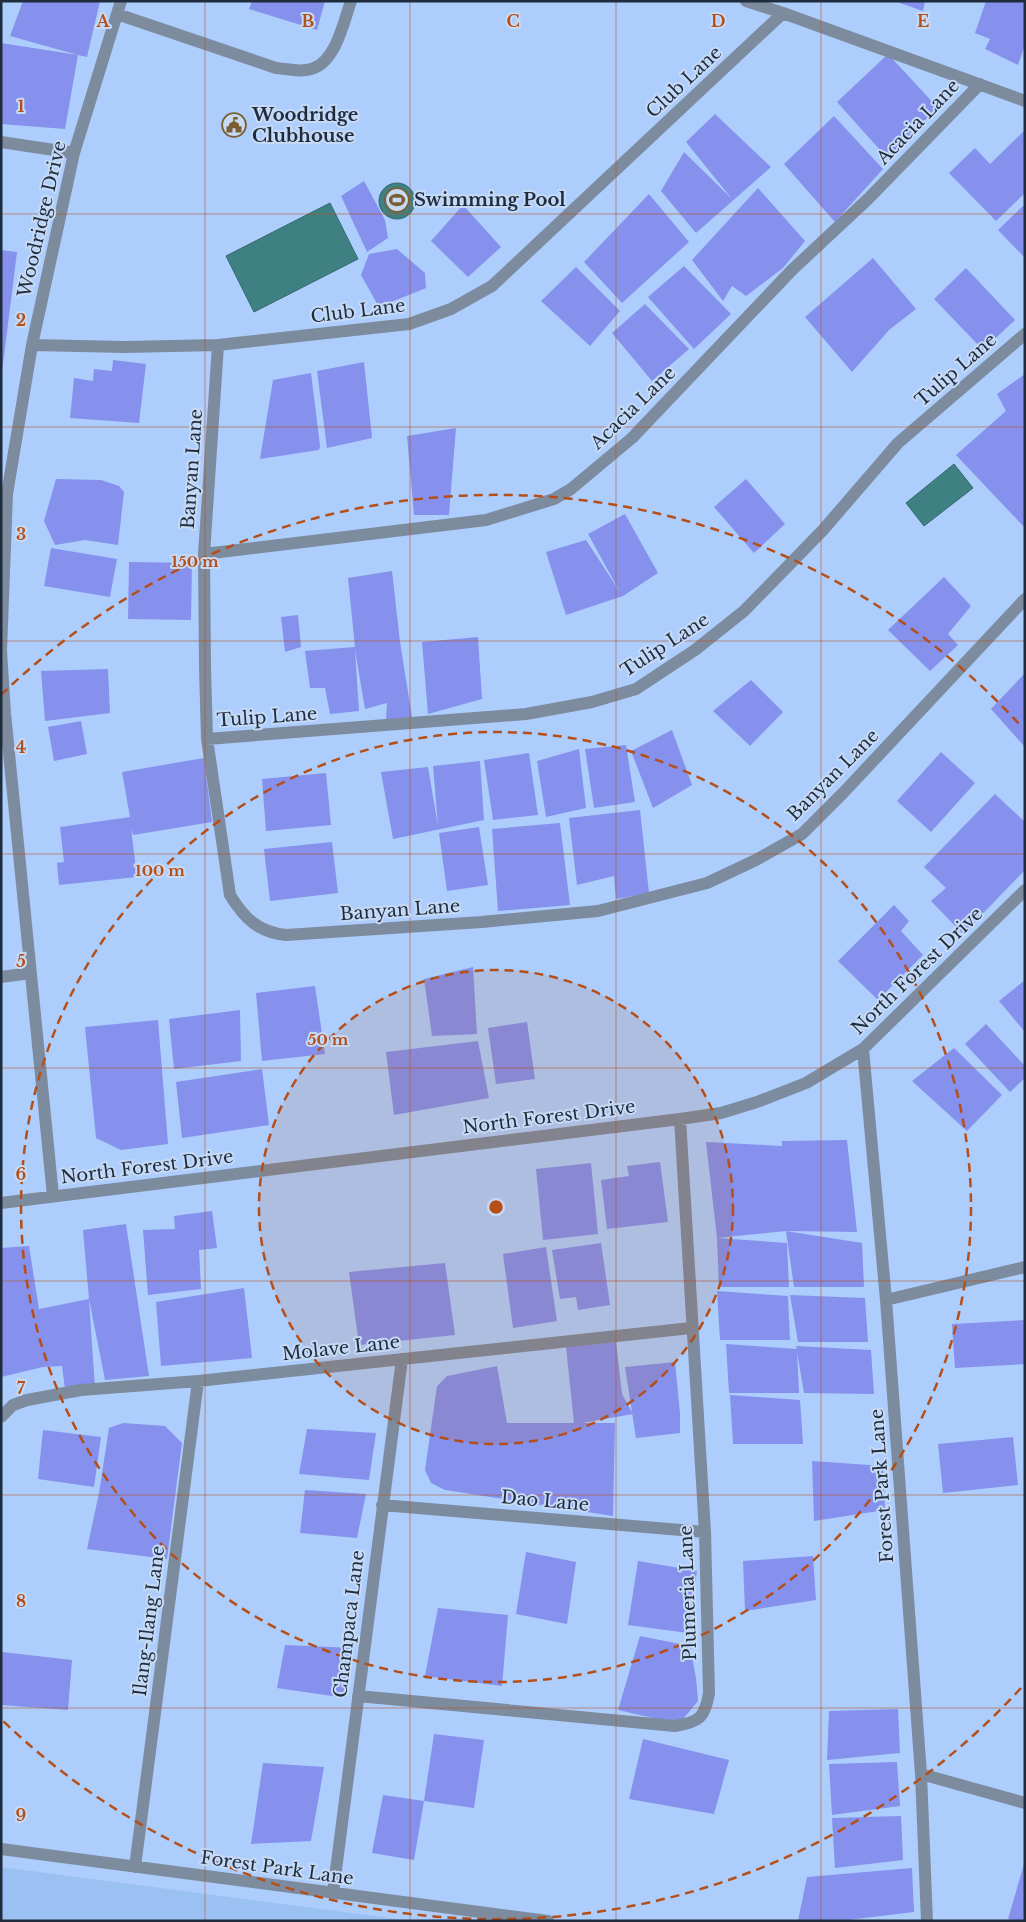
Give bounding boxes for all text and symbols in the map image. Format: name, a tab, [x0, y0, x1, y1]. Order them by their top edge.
text: A	[96, 11, 111, 31]
text: B	[302, 11, 315, 31]
text: C	[506, 11, 520, 31]
text: D	[711, 11, 725, 31]
text: E	[917, 11, 929, 31]
street label: Club Lane	[642, 42, 726, 122]
street label: Acacia Lane	[871, 75, 964, 170]
text: 1	[18, 96, 25, 116]
place label: Woodridge Clubhouse	[251, 104, 358, 147]
public building icon: Woodridge Clubhouse	[221, 112, 247, 138]
street label: Woodridge Drive	[13, 139, 71, 300]
sports icon: Swimming Pool	[384, 187, 410, 213]
place label: Swimming Pool	[414, 189, 566, 211]
street label: Club Lane	[309, 294, 407, 328]
text: 2	[16, 310, 26, 330]
street label: Tulip Lane	[911, 329, 1001, 411]
street label: Acacia Lane	[585, 362, 680, 455]
street label: Banyan Lane	[177, 408, 207, 530]
text: 3	[16, 524, 26, 544]
text: 150 m	[171, 552, 219, 571]
street label: Tulip Lane	[617, 608, 713, 682]
street label: Tulip Lane	[216, 703, 318, 731]
street label: Banyan Lane	[783, 725, 883, 825]
text: 4	[16, 737, 26, 757]
text: 100 m	[135, 861, 185, 880]
street label: Banyan Lane	[339, 895, 461, 925]
street label: North Forest Drive	[847, 903, 987, 1039]
text: 5	[16, 951, 26, 971]
text: 50 m	[308, 1030, 349, 1049]
street label: North Forest Drive	[461, 1095, 637, 1139]
street label: North Forest Drive	[59, 1145, 235, 1189]
text: 6	[16, 1164, 27, 1184]
centre of rings	[487, 1198, 505, 1216]
street label: Molave Lane	[281, 1331, 401, 1365]
text: 7	[17, 1378, 26, 1398]
street label: Forest Park Lane	[866, 1408, 898, 1564]
street label: Dao Lane	[500, 1486, 590, 1516]
street label: Plumeria Lane	[675, 1525, 701, 1661]
street label: Ilang-Ilang Lane	[129, 1544, 169, 1698]
street label: Champaca Lane	[329, 1549, 369, 1699]
text: 8	[16, 1591, 26, 1611]
text: 9	[16, 1805, 27, 1825]
street label: Forest Park Lane	[199, 1846, 355, 1890]

